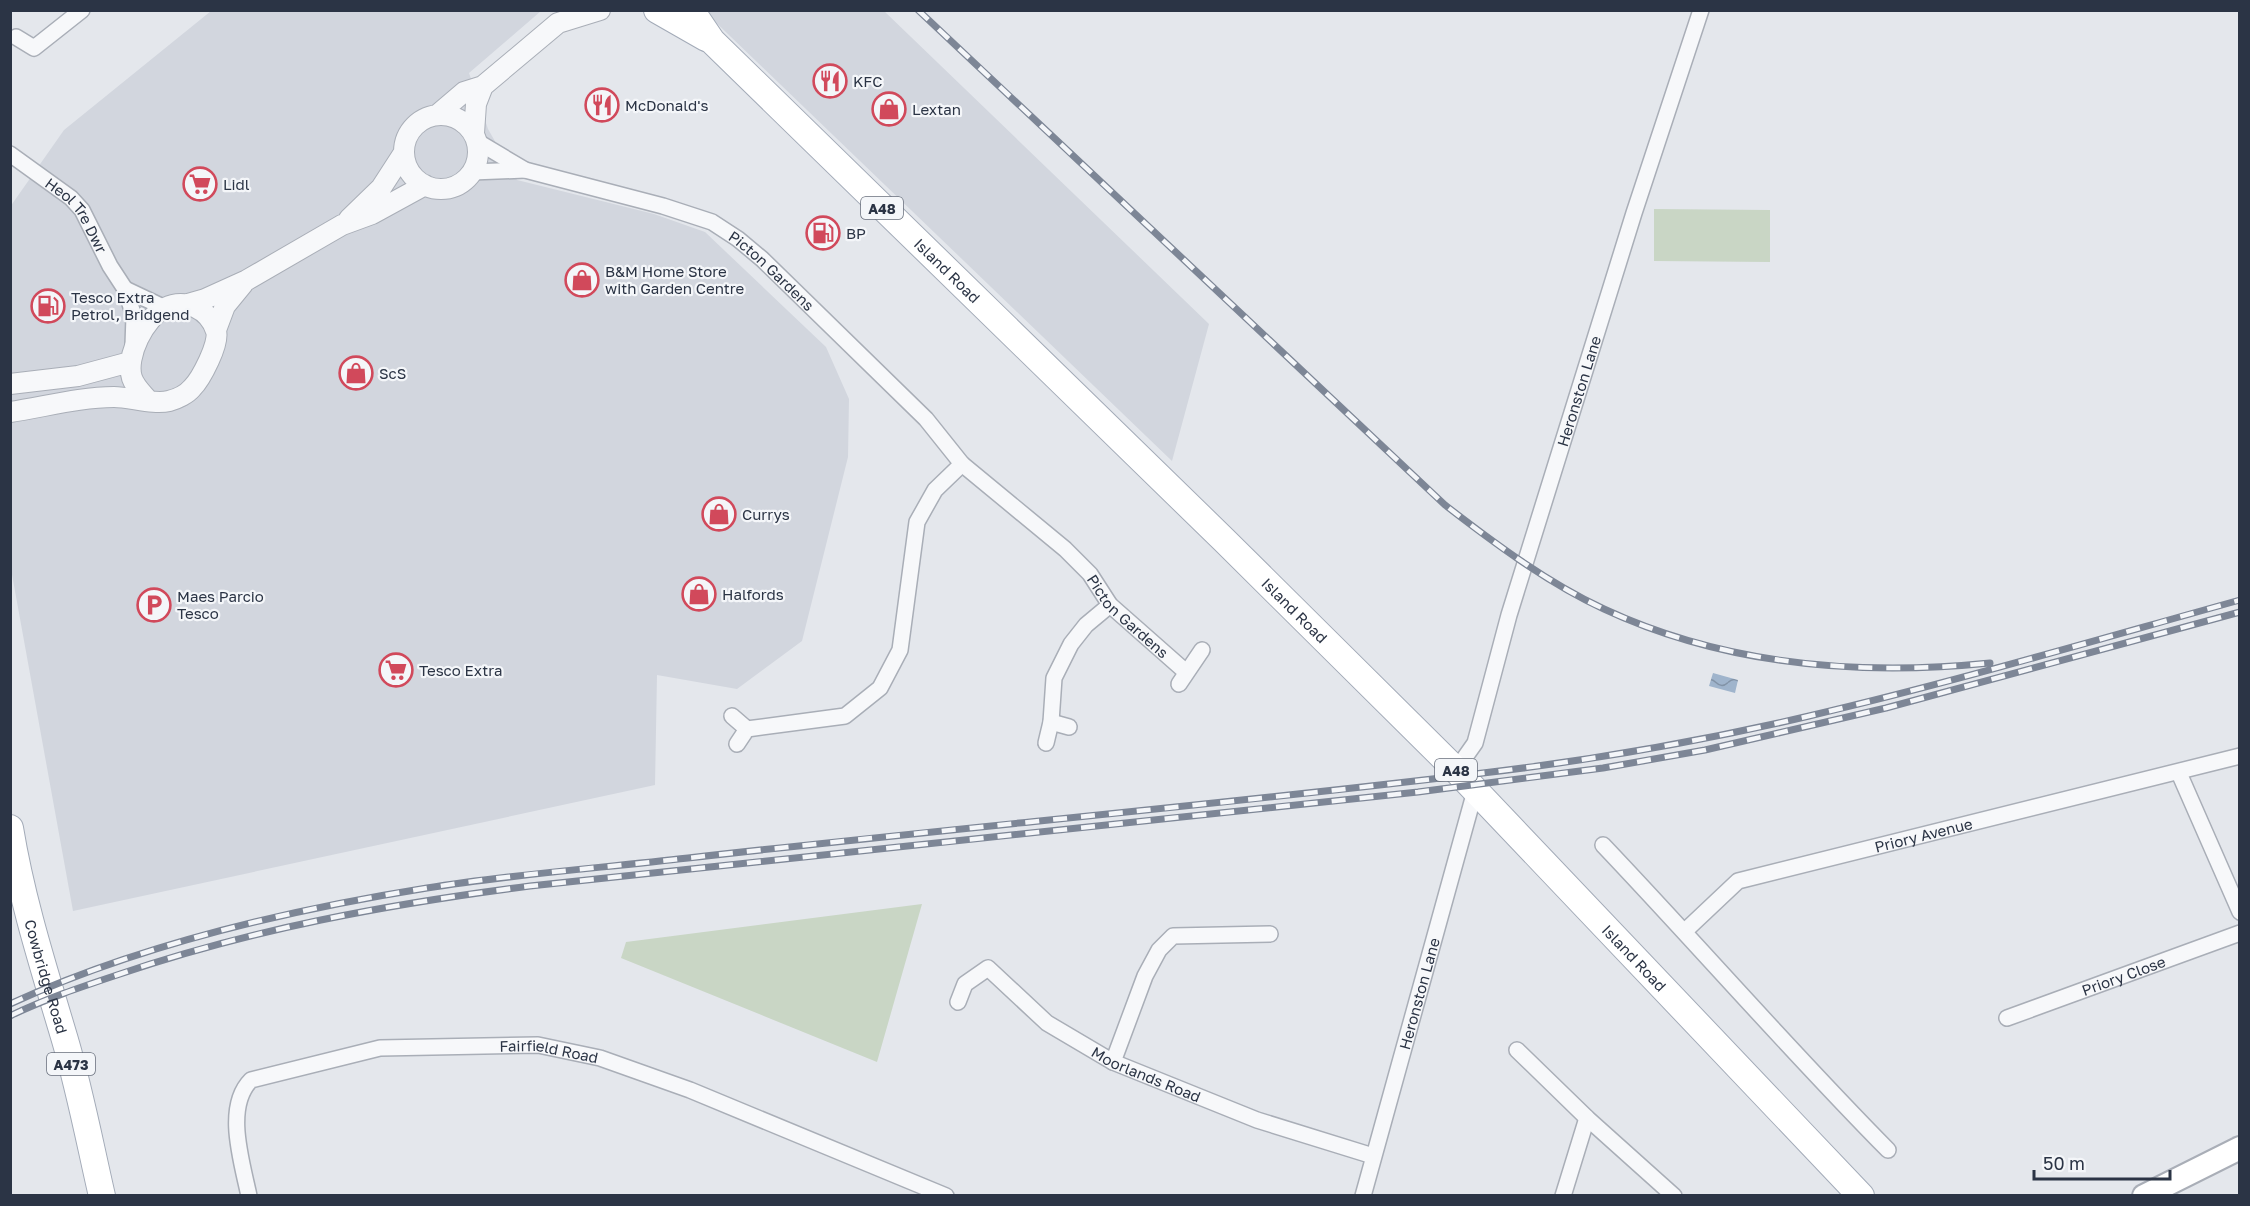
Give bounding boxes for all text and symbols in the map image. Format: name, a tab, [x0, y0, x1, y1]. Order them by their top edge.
restaurant icon: KFC	[812, 63, 848, 99]
place label: KFC	[853, 72, 882, 90]
restaurant icon: McDonald's	[584, 87, 620, 123]
shop icon: Lextan	[871, 91, 907, 127]
place label: McDonald's	[625, 96, 708, 114]
place label: Lextan	[912, 100, 961, 118]
supermarket icon: Lidl	[182, 166, 218, 202]
street label: Heol Tre Dwr	[42, 174, 111, 256]
place label: Lidl	[223, 175, 250, 193]
road number: A48	[861, 197, 903, 219]
fuel station icon: BP	[805, 215, 841, 251]
place label: BP	[846, 224, 866, 242]
street label: Picton Gardens	[726, 227, 818, 314]
street label: Island Road	[911, 234, 984, 306]
shop icon: B&M Home Store with Garden Centre	[564, 262, 600, 298]
place label: B&M Home Store with Garden Centre	[605, 262, 744, 297]
fuel station icon: Tesco Extra Petrol, Bridgend	[30, 288, 66, 324]
place label: Tesco Extra Petrol, Bridgend	[71, 288, 189, 323]
street label: Heronston Lane	[1553, 333, 1604, 449]
shop icon: ScS	[338, 355, 374, 391]
place label: ScS	[379, 364, 406, 382]
shop icon: Currys	[701, 496, 737, 532]
place label: Currys	[742, 505, 790, 523]
street label: Picton Gardens	[1084, 571, 1172, 662]
street label: Island Road	[1258, 574, 1331, 646]
shop icon: Halfords	[681, 576, 717, 612]
place label: Halfords	[722, 585, 784, 603]
parking icon: Maes Parcio Tesco	[136, 587, 172, 623]
place label: Maes Parcio Tesco	[177, 587, 264, 622]
supermarket icon: Tesco Extra	[378, 652, 414, 688]
place label: Tesco Extra	[419, 661, 502, 679]
road number: A48	[1435, 759, 1477, 781]
street label: Priory Avenue	[1873, 814, 1975, 856]
street label: Cowbridge Road	[21, 917, 72, 1036]
street label: Island Road	[1599, 921, 1670, 995]
street label: Heronston Lane	[1395, 935, 1443, 1051]
street label: Priory Close	[2079, 952, 2168, 999]
street label: Fairfield Road	[499, 1036, 600, 1066]
street label: Moorlands Road	[1088, 1042, 1203, 1105]
road number: A473	[47, 1053, 95, 1075]
scale bar	[2034, 1143, 2170, 1181]
text: 50 m	[2043, 1152, 2085, 1174]

